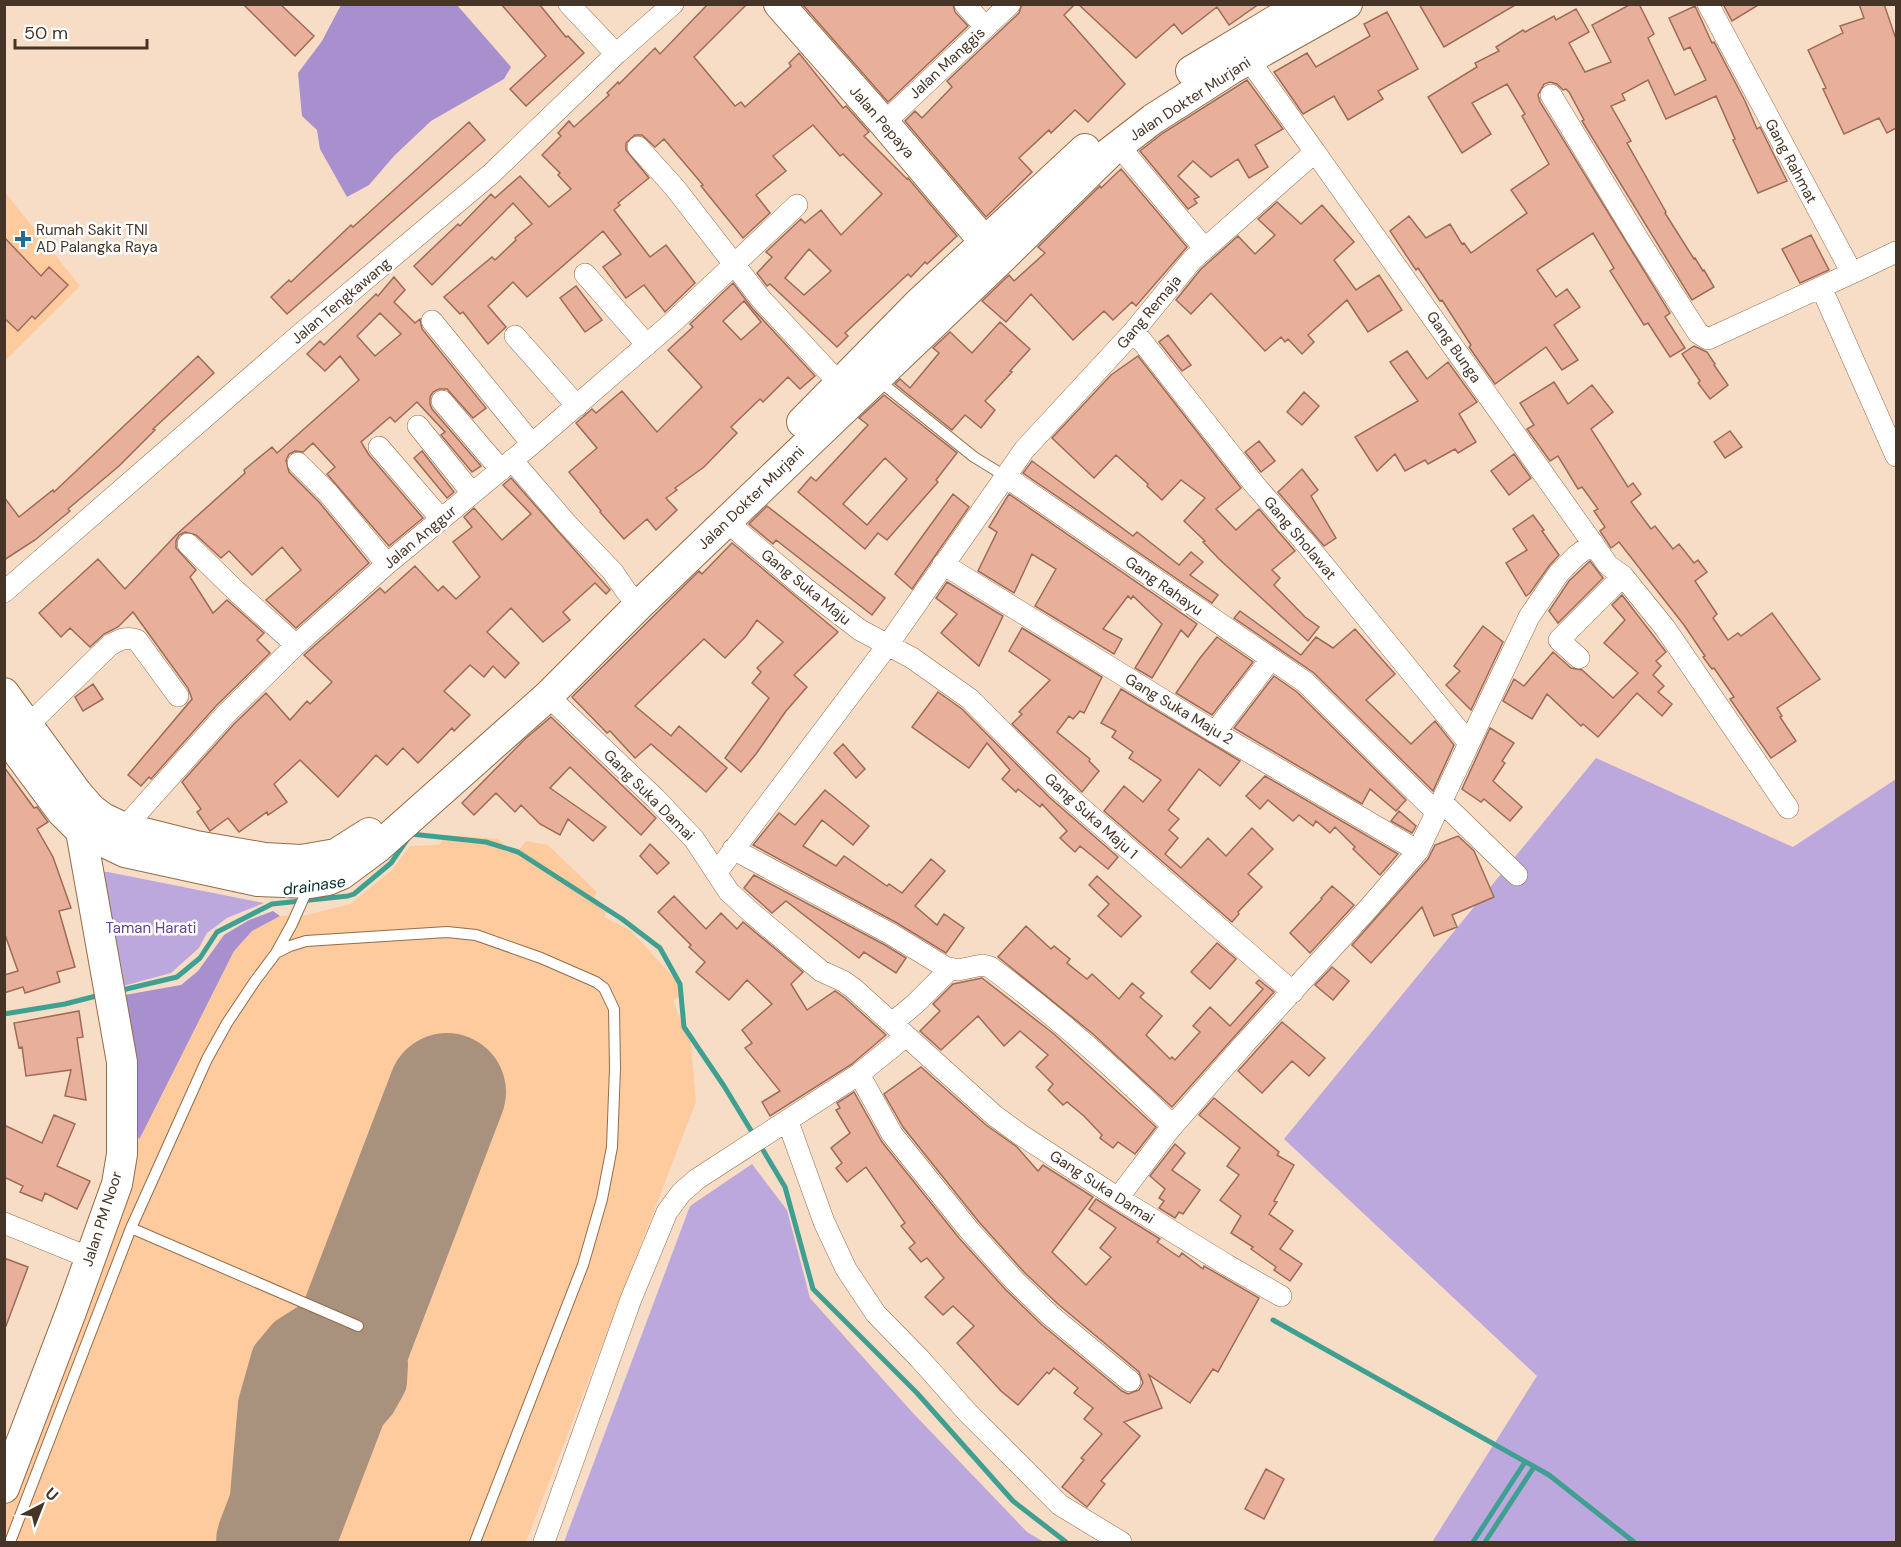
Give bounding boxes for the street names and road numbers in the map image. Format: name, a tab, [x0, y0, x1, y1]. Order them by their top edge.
street label: Jalan Manggis	[905, 23, 989, 103]
street label: Jalan Dokter Murjani	[1125, 52, 1255, 146]
street label: Jalan Pepaya	[845, 82, 919, 162]
street label: Gang Rahmat	[1760, 115, 1822, 207]
street label: Jalan Tengkawang	[287, 253, 395, 349]
street label: Gang Remaja	[1112, 271, 1186, 353]
street label: Gang Bunga	[1422, 307, 1486, 387]
street label: Jalan Dokter Murjani	[693, 442, 809, 554]
street label: Gang Sholawat	[1259, 492, 1341, 584]
street label: Jalan Anggur	[379, 500, 461, 573]
street label: Gang Suka Maju	[757, 544, 855, 630]
street label: Gang Rahayu	[1121, 552, 1207, 620]
street label: Gang Suka Maju 2	[1121, 669, 1237, 749]
street label: Gang Suka Damai	[599, 745, 699, 845]
street label: Gang Suka Maju 1	[1040, 769, 1142, 863]
street label: Gang Suka Damai	[1046, 1146, 1158, 1228]
street label: Jalan PM Noor	[77, 1169, 127, 1269]

